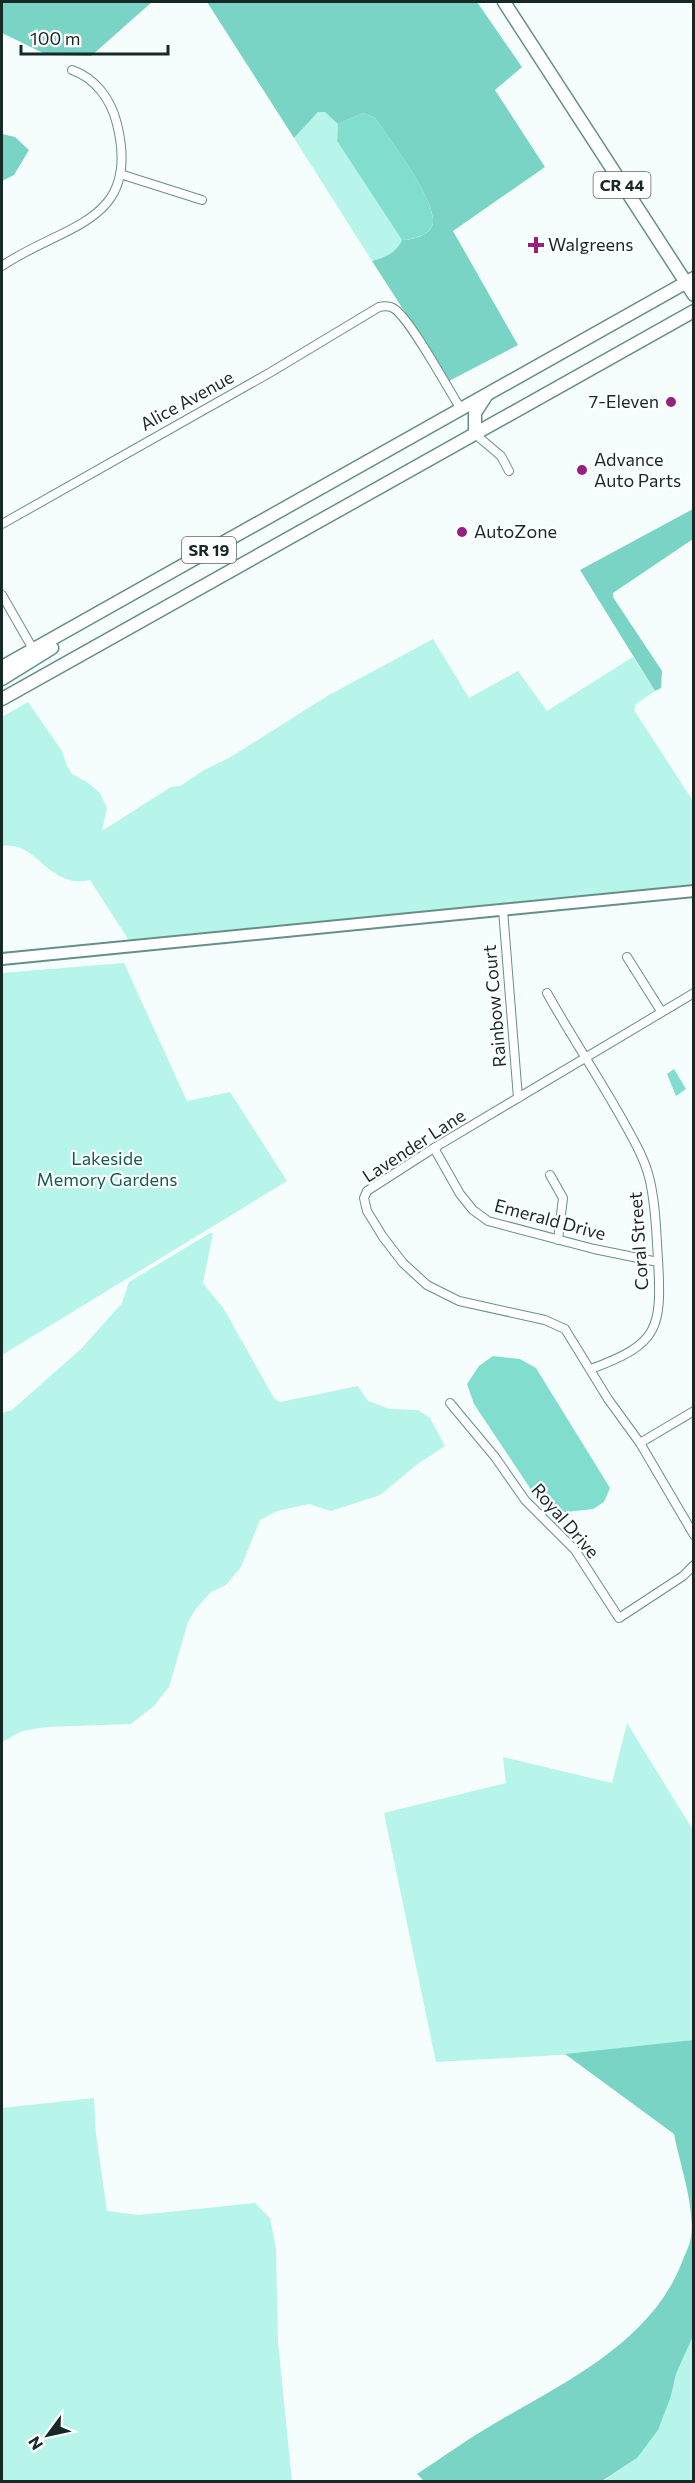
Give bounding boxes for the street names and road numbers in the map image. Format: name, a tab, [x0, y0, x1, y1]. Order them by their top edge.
road number: CR 44	[594, 172, 650, 198]
street label: Alice Avenue	[136, 365, 237, 435]
road number: SR 19	[182, 537, 236, 563]
street label: Rainbow Court	[478, 944, 510, 1068]
street label: Lavender Lane	[358, 1104, 469, 1187]
street label: Coral Street	[624, 1191, 652, 1291]
street label: Emerald Drive	[492, 1194, 608, 1244]
street label: Royal Drive	[527, 1478, 604, 1562]

